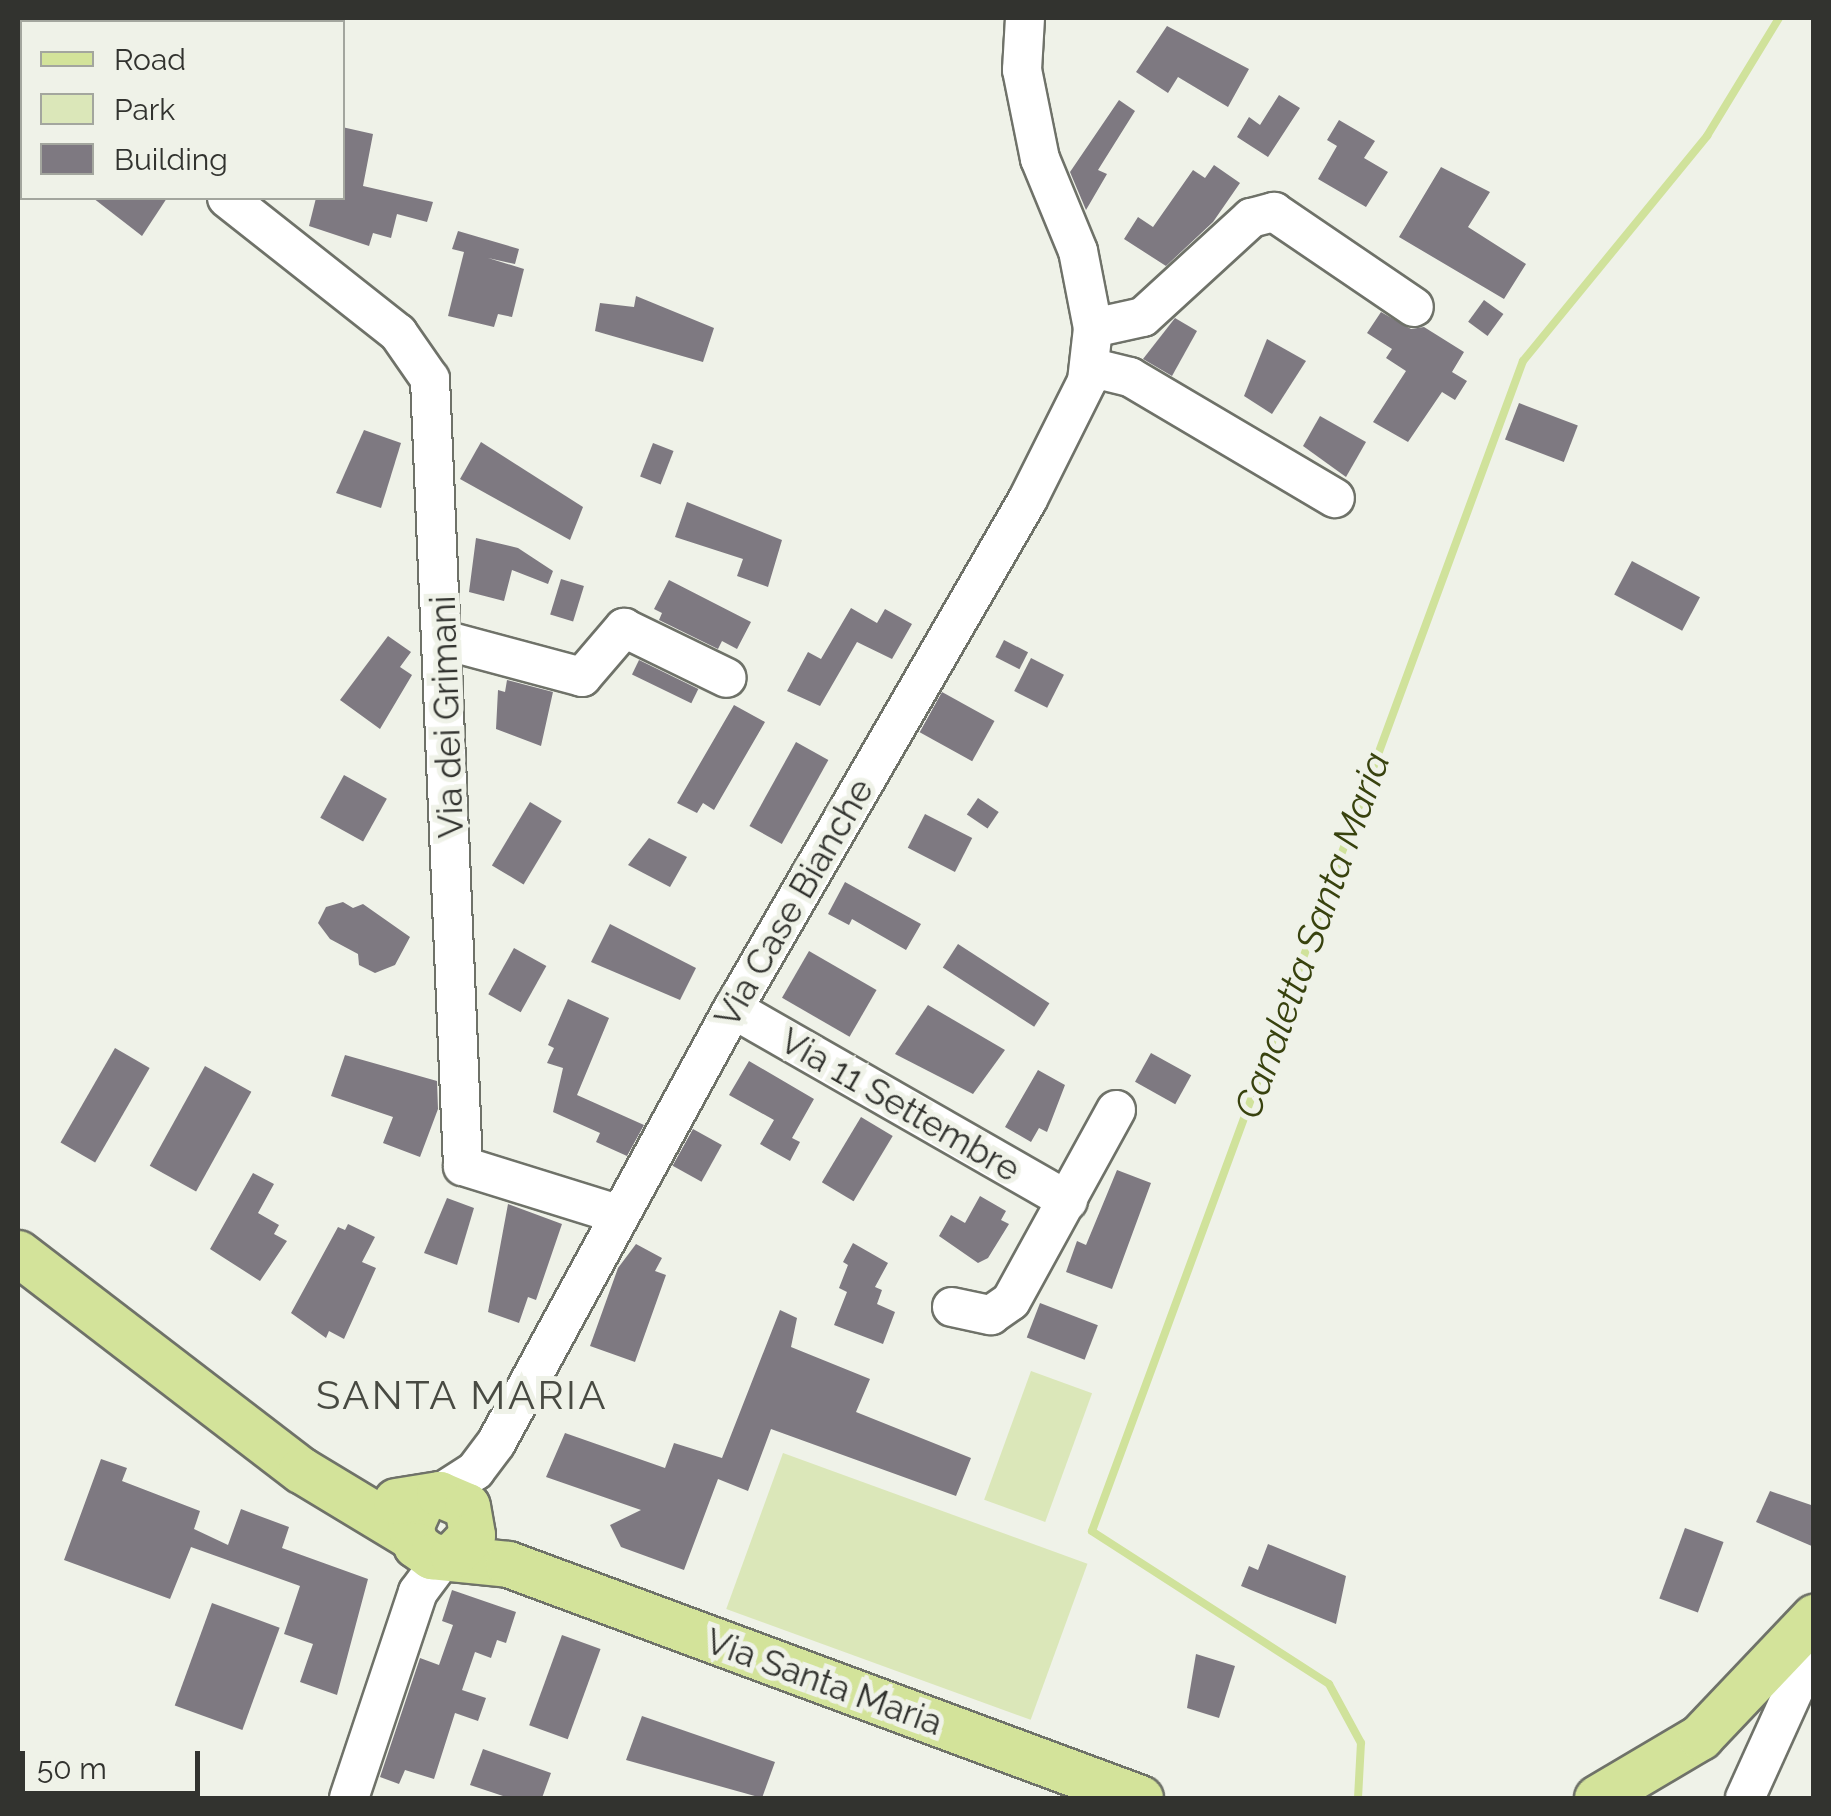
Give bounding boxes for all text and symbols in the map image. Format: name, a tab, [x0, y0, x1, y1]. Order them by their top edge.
legend	[20, 20, 345, 200]
text: Road	[114, 42, 186, 77]
text: Park	[114, 92, 175, 127]
text: Building	[114, 142, 228, 177]
street label: Via dei Grimani	[422, 595, 472, 839]
water label: Canaletta Santa Maria	[1225, 746, 1399, 1124]
street label: Via Case Bianche	[706, 771, 882, 1035]
street label: Via 11 Settembre	[773, 1019, 1027, 1191]
district label: SANTA MARIA	[315, 1371, 609, 1419]
street label: Via Santa Maria	[700, 1620, 948, 1744]
scale bar	[25, 1731, 205, 1793]
text: 50 m	[37, 1751, 107, 1786]

